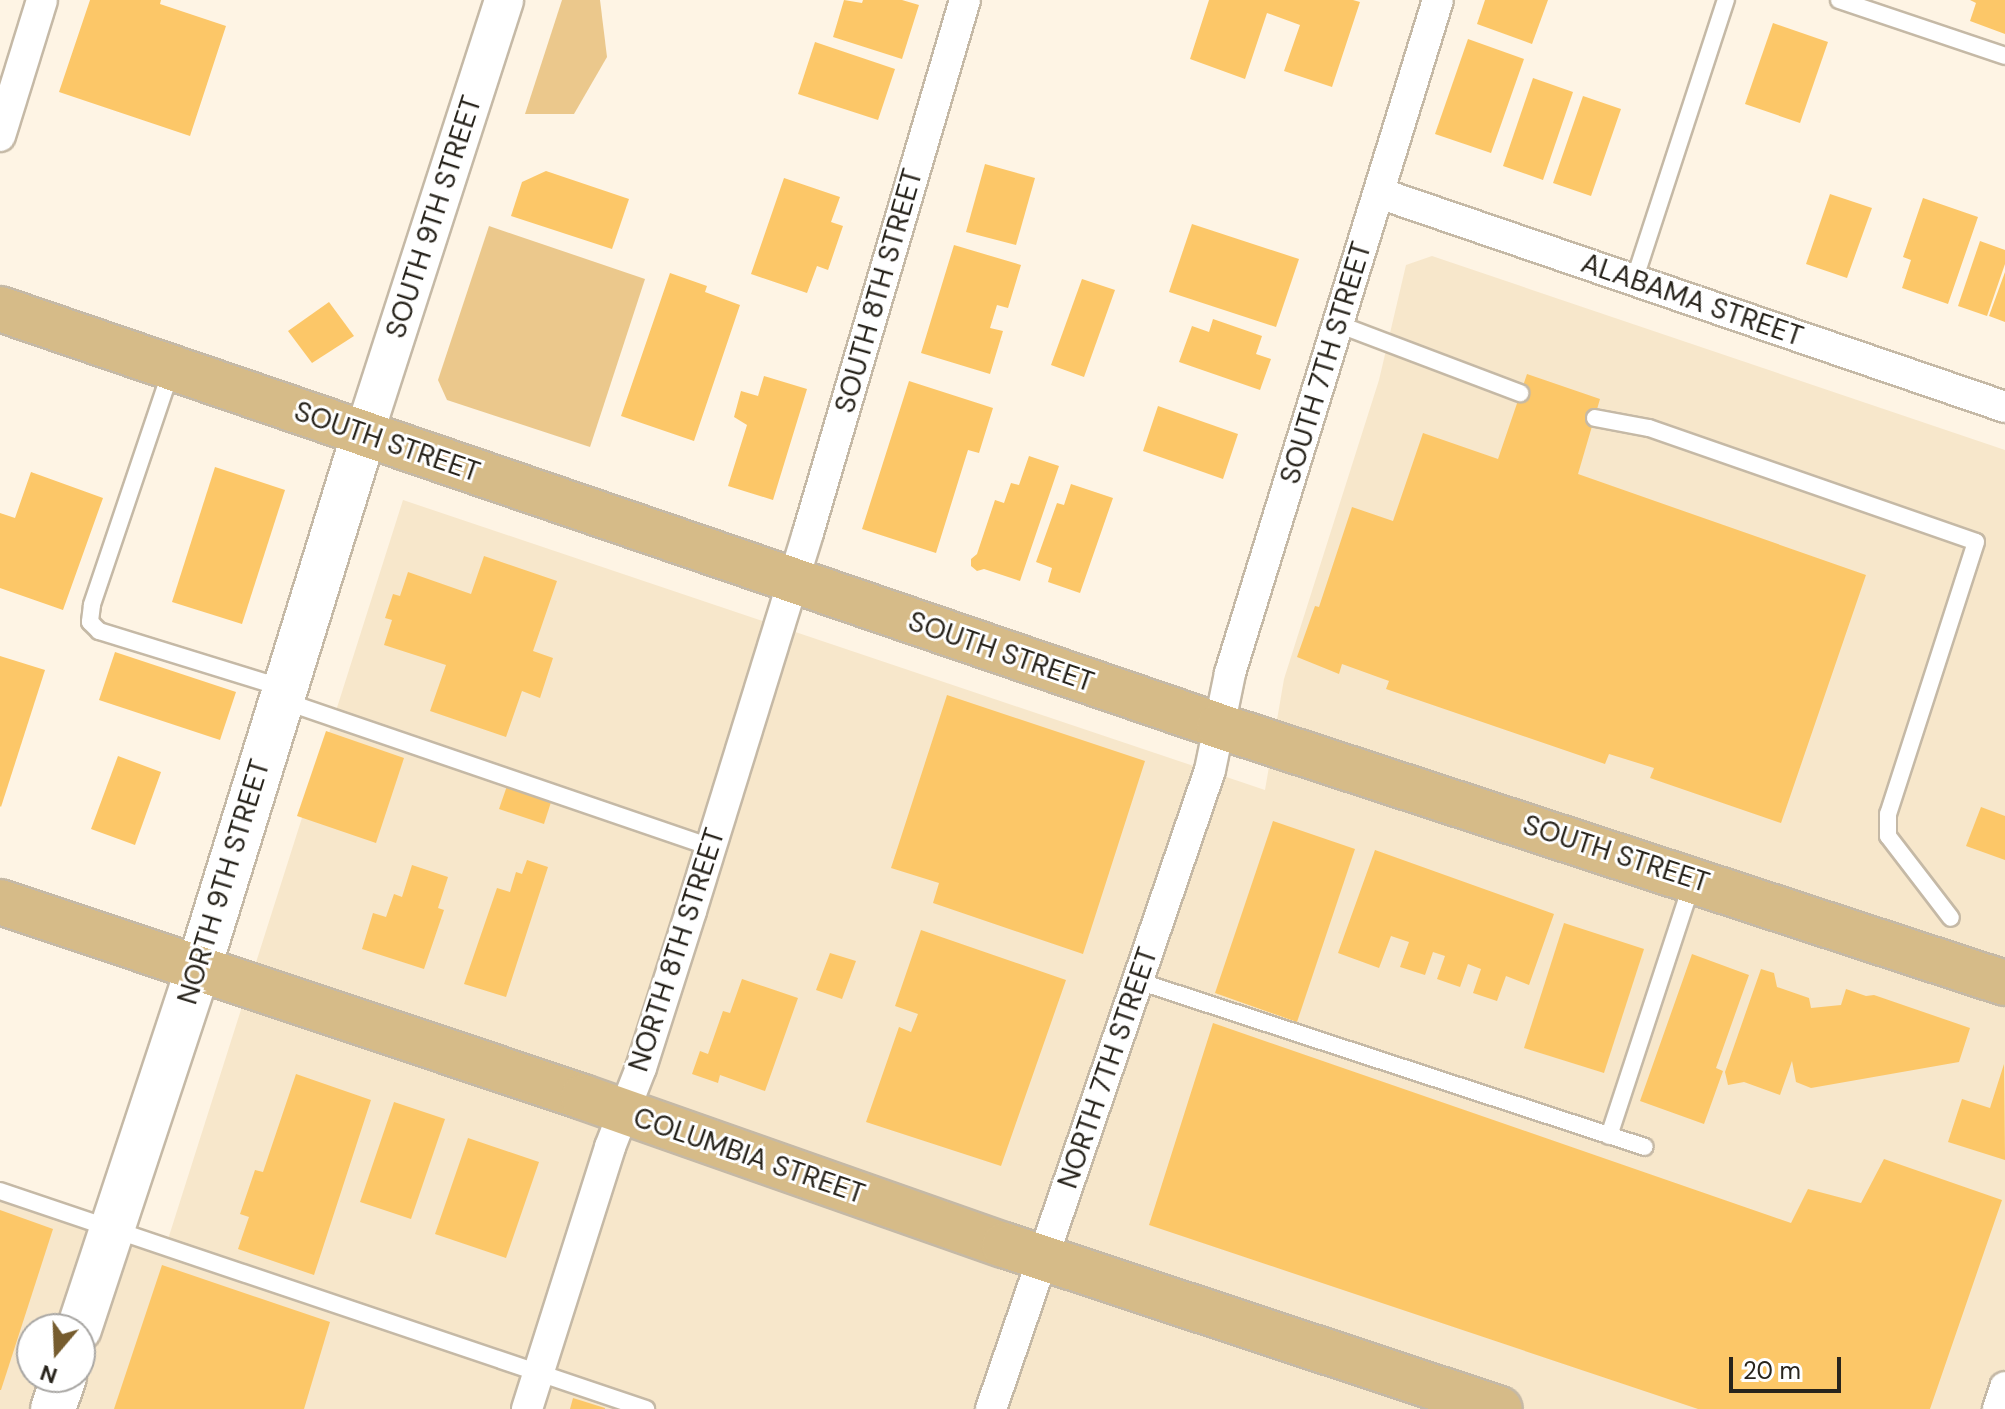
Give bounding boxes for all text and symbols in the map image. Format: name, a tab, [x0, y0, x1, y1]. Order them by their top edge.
street label: SOUTH 9TH STREET	[379, 92, 489, 342]
street label: SOUTH 8TH STREET	[828, 165, 930, 417]
street label: SOUTH 7TH STREET	[1273, 238, 1379, 488]
street label: ALABAMA STREET	[1577, 246, 1807, 354]
street label: SOUTH STREET	[290, 395, 484, 489]
street label: SOUTH STREET	[904, 605, 1098, 699]
street label: NORTH 9TH STREET	[171, 756, 277, 1008]
street label: SOUTH STREET	[1519, 808, 1713, 900]
street label: NORTH 8TH STREET	[622, 824, 732, 1076]
street label: NORTH 7TH STREET	[1051, 943, 1165, 1193]
street label: COLUMBIA STREET	[629, 1101, 869, 1211]
north arrow	[16, 1313, 96, 1393]
scale bar	[1733, 1341, 1845, 1391]
text: 20 m	[1743, 1355, 1801, 1386]
text: N	[36, 1358, 61, 1391]

